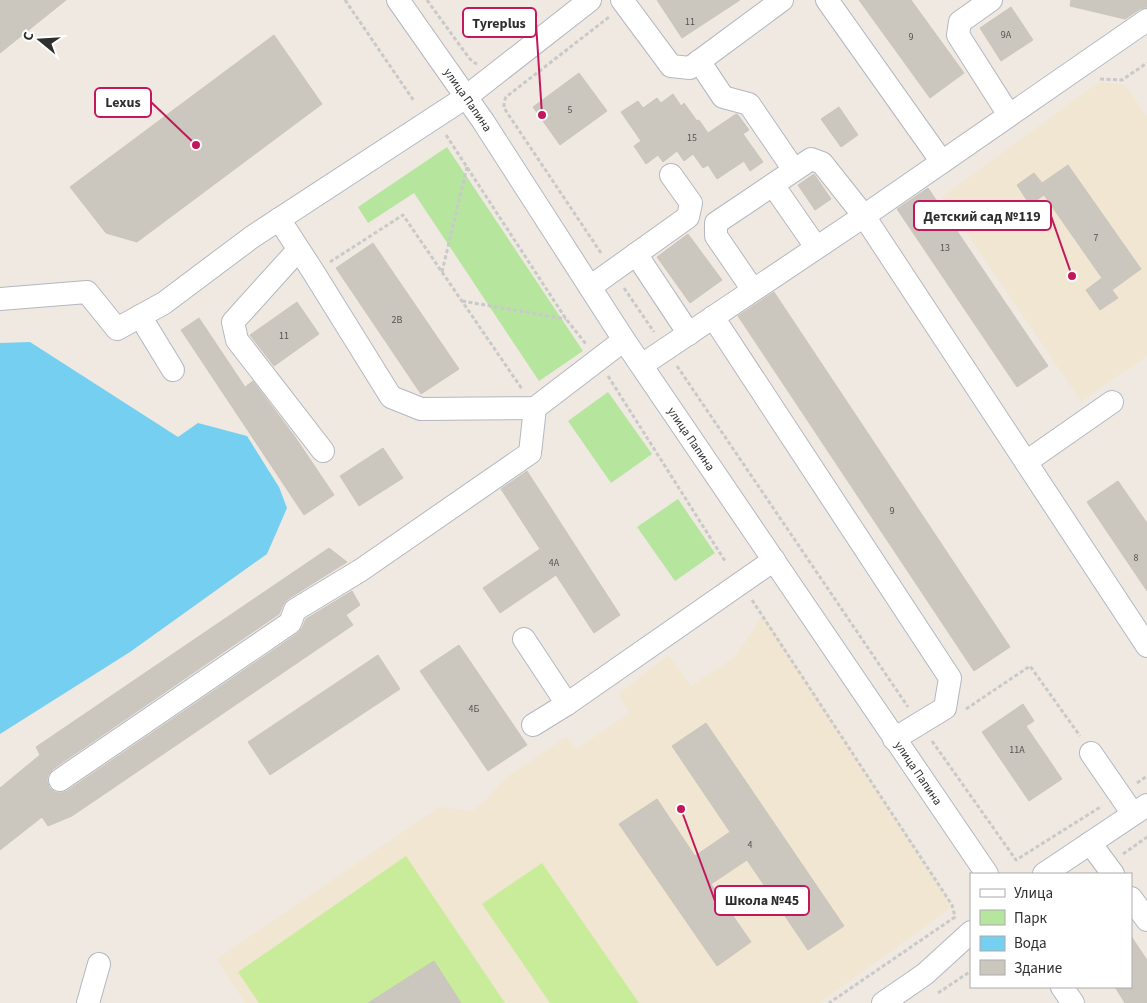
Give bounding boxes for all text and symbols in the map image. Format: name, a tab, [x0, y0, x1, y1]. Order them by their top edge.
callout: Tyreplus	[463, 8, 536, 37]
text: Tyreplus	[472, 14, 526, 34]
north arrow	[15, 15, 65, 65]
house number: 11	[685, 15, 695, 29]
house number: 9А	[1001, 28, 1012, 42]
text: С	[18, 29, 39, 43]
house number: 9	[909, 30, 914, 44]
street label: улица Папина	[440, 65, 496, 135]
callout: Lexus	[95, 88, 151, 117]
text: Lexus	[105, 93, 141, 113]
house number: 5	[568, 103, 573, 117]
house number: 15	[687, 131, 697, 145]
callout: Детский сад №119	[914, 201, 1051, 230]
text: Детский сад №119	[923, 207, 1041, 227]
house number: 7	[1094, 231, 1099, 245]
house number: 13	[940, 241, 950, 255]
house number: 2В	[392, 313, 403, 327]
house number: 11	[279, 329, 289, 343]
street label: улица Папина	[663, 404, 719, 475]
house number: 9	[890, 504, 895, 518]
house number: 8	[1134, 551, 1139, 565]
house number: 4А	[549, 556, 560, 570]
house number: 4Б	[469, 702, 480, 716]
street label: улица Папина	[890, 738, 946, 809]
house number: 11А	[1009, 743, 1025, 757]
house number: 4	[748, 838, 753, 852]
legend	[970, 873, 1132, 988]
text: Улица	[1014, 883, 1053, 904]
callout: Школа №45	[715, 886, 809, 915]
text: Школа №45	[725, 891, 799, 911]
text: Парк	[1014, 908, 1048, 929]
text: Вода	[1014, 933, 1047, 954]
text: Здание	[1014, 958, 1062, 979]

